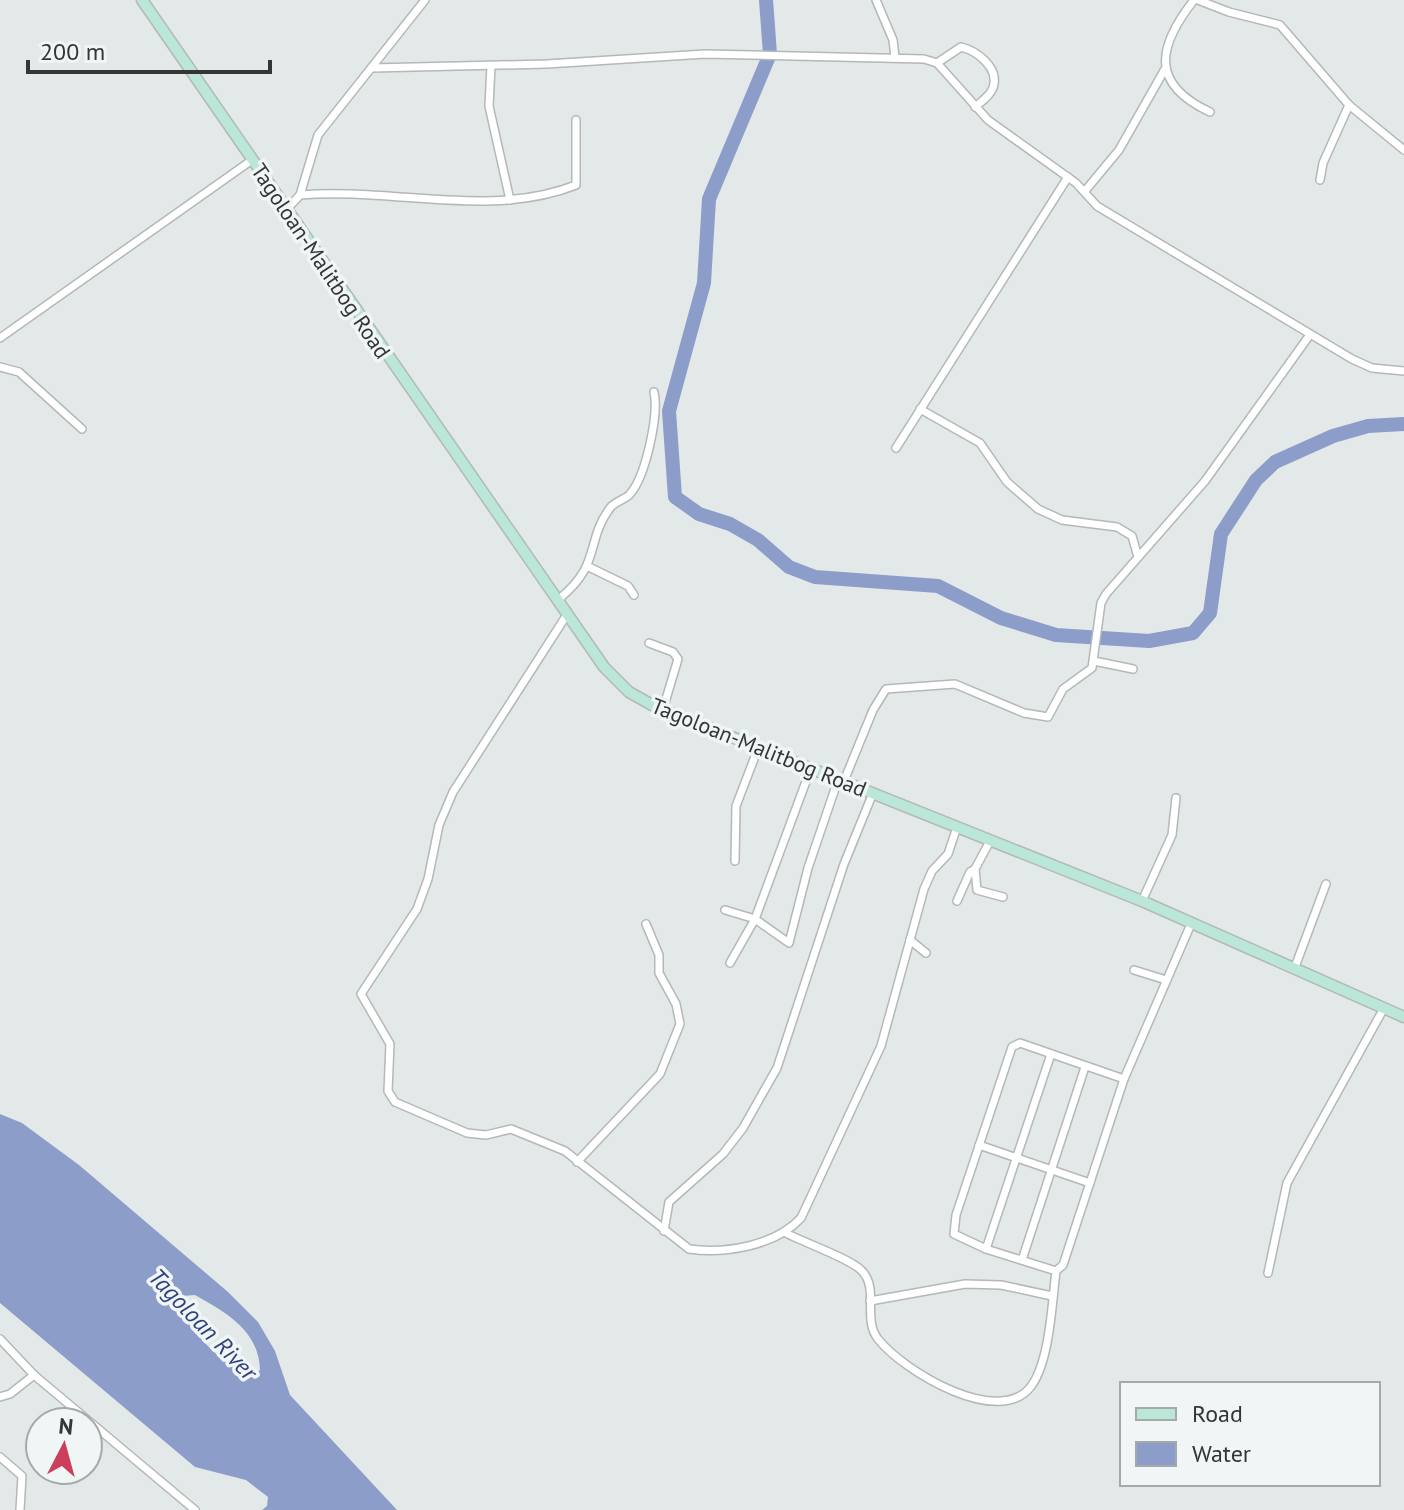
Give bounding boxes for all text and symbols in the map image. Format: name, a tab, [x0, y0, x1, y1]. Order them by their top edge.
scale bar	[28, 24, 270, 74]
text: 200 m	[40, 36, 105, 67]
street label: Tagoloan-Malitbog Road	[245, 158, 397, 364]
street label: Tagoloan-Malitbog Road	[647, 691, 871, 803]
water label: Tagoloan River	[142, 1262, 266, 1388]
legend	[1120, 1382, 1380, 1486]
text: Road	[1192, 1398, 1243, 1429]
north arrow	[24, 1406, 104, 1486]
text: N	[57, 1411, 75, 1441]
text: Water	[1192, 1438, 1251, 1469]

